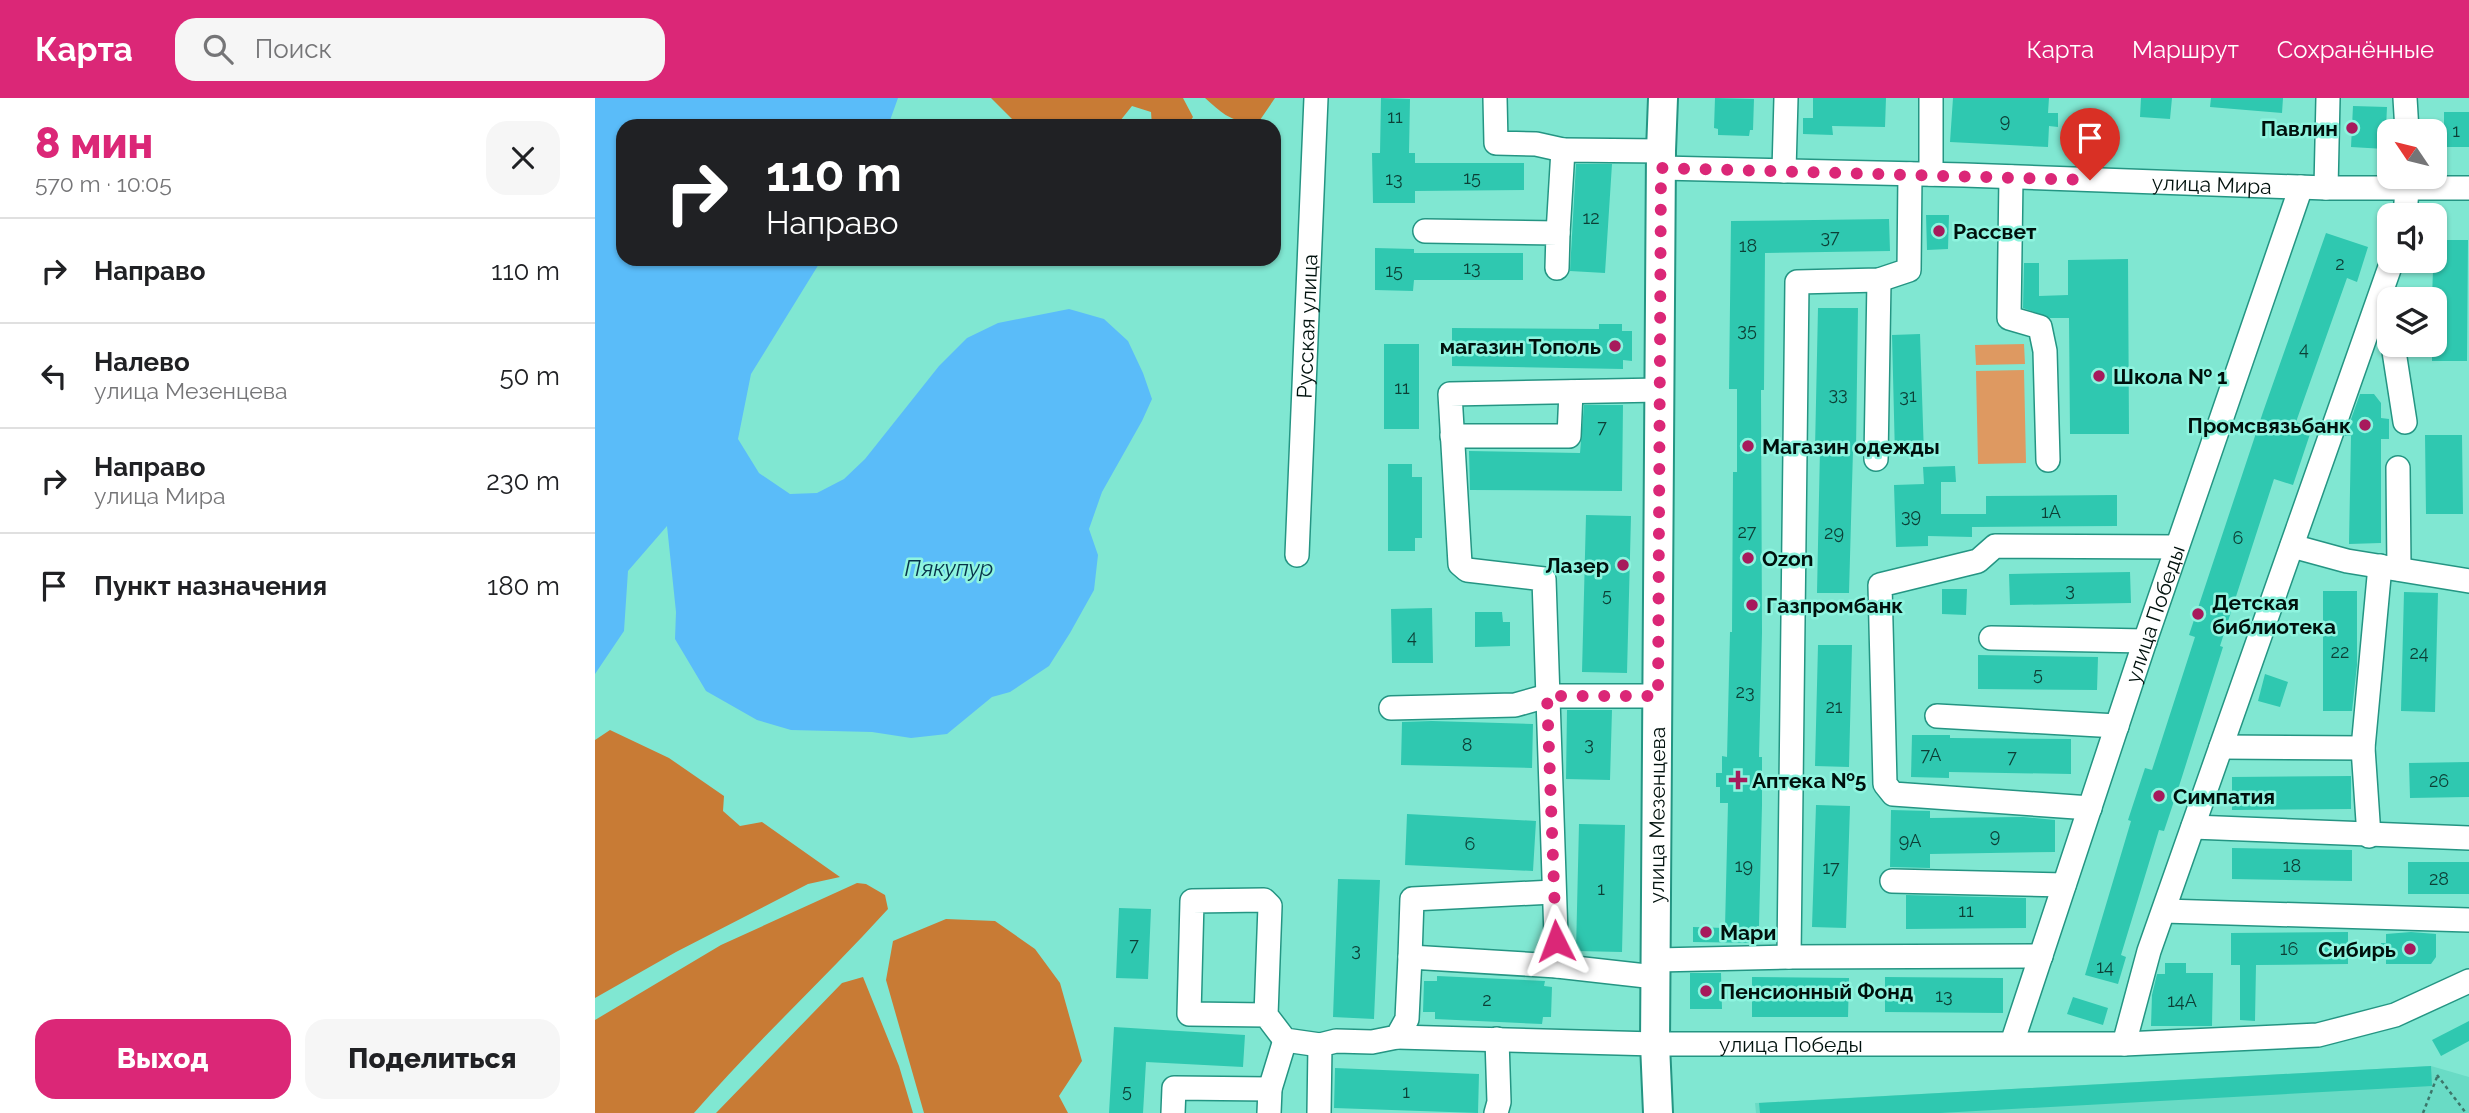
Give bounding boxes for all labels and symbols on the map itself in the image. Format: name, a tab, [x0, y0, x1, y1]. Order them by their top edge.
house number: 11	[1387, 106, 1403, 127]
pin	[2060, 108, 2120, 180]
house number: 9	[2000, 110, 2010, 131]
place label: Павлин	[2261, 116, 2338, 141]
north arrow	[2377, 119, 2447, 189]
marker: Павлин	[2344, 120, 2360, 136]
house number: 1	[2452, 120, 2460, 141]
house number: 15	[1463, 167, 1481, 188]
house number: 13	[1385, 168, 1403, 189]
street label: улица Мира	[2151, 169, 2272, 199]
house number: 12	[1582, 207, 1600, 228]
place label: Рассвет	[1953, 219, 2037, 244]
marker: Рассвет	[1931, 223, 1947, 239]
house number: 37	[1820, 226, 1840, 247]
house number: 18	[1739, 235, 1757, 256]
street label: Русская улица	[1291, 253, 1322, 399]
house number: 2	[2335, 253, 2345, 274]
house number: 13	[1463, 257, 1481, 278]
house number: 15	[1385, 260, 1403, 281]
house number: 35	[1737, 319, 1757, 340]
place label: магазин Тополь	[1440, 334, 1601, 359]
marker: магазин Тополь	[1607, 338, 1623, 354]
house number: 4	[2299, 338, 2309, 359]
place label: Школа № 1	[2113, 364, 2227, 389]
marker: Школа № 1	[2091, 368, 2107, 384]
house number: 11	[1394, 377, 1410, 398]
house number: 33	[1828, 383, 1848, 404]
house number: 31	[1899, 385, 1917, 406]
place label: Промсвязьбанк	[2188, 413, 2351, 438]
house number: 7	[1597, 416, 1607, 437]
marker: Промсвязьбанк	[2357, 417, 2373, 433]
place label: Магазин одежды	[1762, 434, 1940, 459]
marker: Магазин одежды	[1740, 438, 1756, 454]
house number: 1А	[2041, 501, 2061, 522]
house number: 39	[1901, 505, 1921, 526]
house number: 27	[1737, 521, 1757, 542]
house number: 29	[1824, 522, 1844, 543]
house number: 6	[2233, 527, 2244, 548]
street label: улица Победы	[2120, 542, 2189, 686]
place label: Ozon	[1762, 546, 1813, 571]
marker: Ozon	[1740, 550, 1756, 566]
place label: Лазер	[1545, 553, 1609, 578]
water label: Пякупур	[905, 554, 993, 581]
marker: Лазер	[1615, 557, 1631, 573]
house number: 3	[2065, 579, 2075, 600]
house number: 5	[1602, 584, 1612, 605]
place label: Детская библиотека	[2212, 590, 2336, 639]
place label: Газпромбанк	[1766, 593, 1903, 618]
marker: Газпромбанк	[1744, 597, 1760, 613]
marker: Детская библиотека	[2190, 606, 2206, 622]
house number: 4	[1407, 626, 1417, 647]
house number: 22	[2331, 641, 2349, 662]
house number: 24	[2409, 642, 2429, 663]
house number: 5	[2033, 663, 2043, 684]
house number: 23	[1736, 681, 1755, 702]
house number: 21	[1825, 696, 1843, 717]
street label: улица Мезенцева	[1643, 727, 1670, 904]
house number: 3	[1584, 733, 1594, 754]
house number: 8	[1462, 734, 1472, 755]
house number: 7А	[1921, 744, 1942, 765]
house number: 7	[2007, 746, 2017, 767]
place label: Аптека №5	[1752, 768, 1866, 793]
house number: 26	[2429, 770, 2449, 791]
marker: Аптека №5	[1730, 772, 1746, 788]
place label: Симпатия	[2173, 784, 2275, 809]
marker: Симпатия	[2151, 788, 2167, 804]
house number: 9	[1990, 825, 2000, 846]
house number: 9А	[1899, 830, 1921, 851]
house number: 6	[1465, 833, 1476, 854]
house number: 19	[1735, 855, 1753, 876]
house number: 18	[2283, 855, 2301, 876]
house number: 17	[1822, 857, 1840, 878]
house number: 28	[2429, 868, 2449, 889]
house number: 1	[1597, 878, 1605, 899]
house number: 11	[1958, 900, 1974, 921]
position arrow	[1519, 904, 1593, 978]
place label: Мари	[1720, 920, 1776, 945]
marker: Мари	[1698, 924, 1714, 940]
house number: 7	[1129, 934, 1139, 955]
place label: Сибирь	[2318, 937, 2396, 962]
house number: 16	[2280, 938, 2298, 959]
house number: 3	[1351, 939, 1361, 960]
marker: Сибирь	[2402, 941, 2418, 957]
house number: 14	[2096, 956, 2114, 977]
place label: Пенсионный Фонд	[1720, 979, 1913, 1004]
marker: Пенсионный Фонд	[1698, 983, 1714, 999]
house number: 13	[1935, 985, 1953, 1006]
house number: 2	[1482, 989, 1492, 1010]
house number: 14А	[2167, 990, 2197, 1011]
street label: улица Победы	[1719, 1032, 1863, 1057]
house number: 5	[1122, 1080, 1132, 1101]
house number: 1	[1402, 1081, 1410, 1102]

